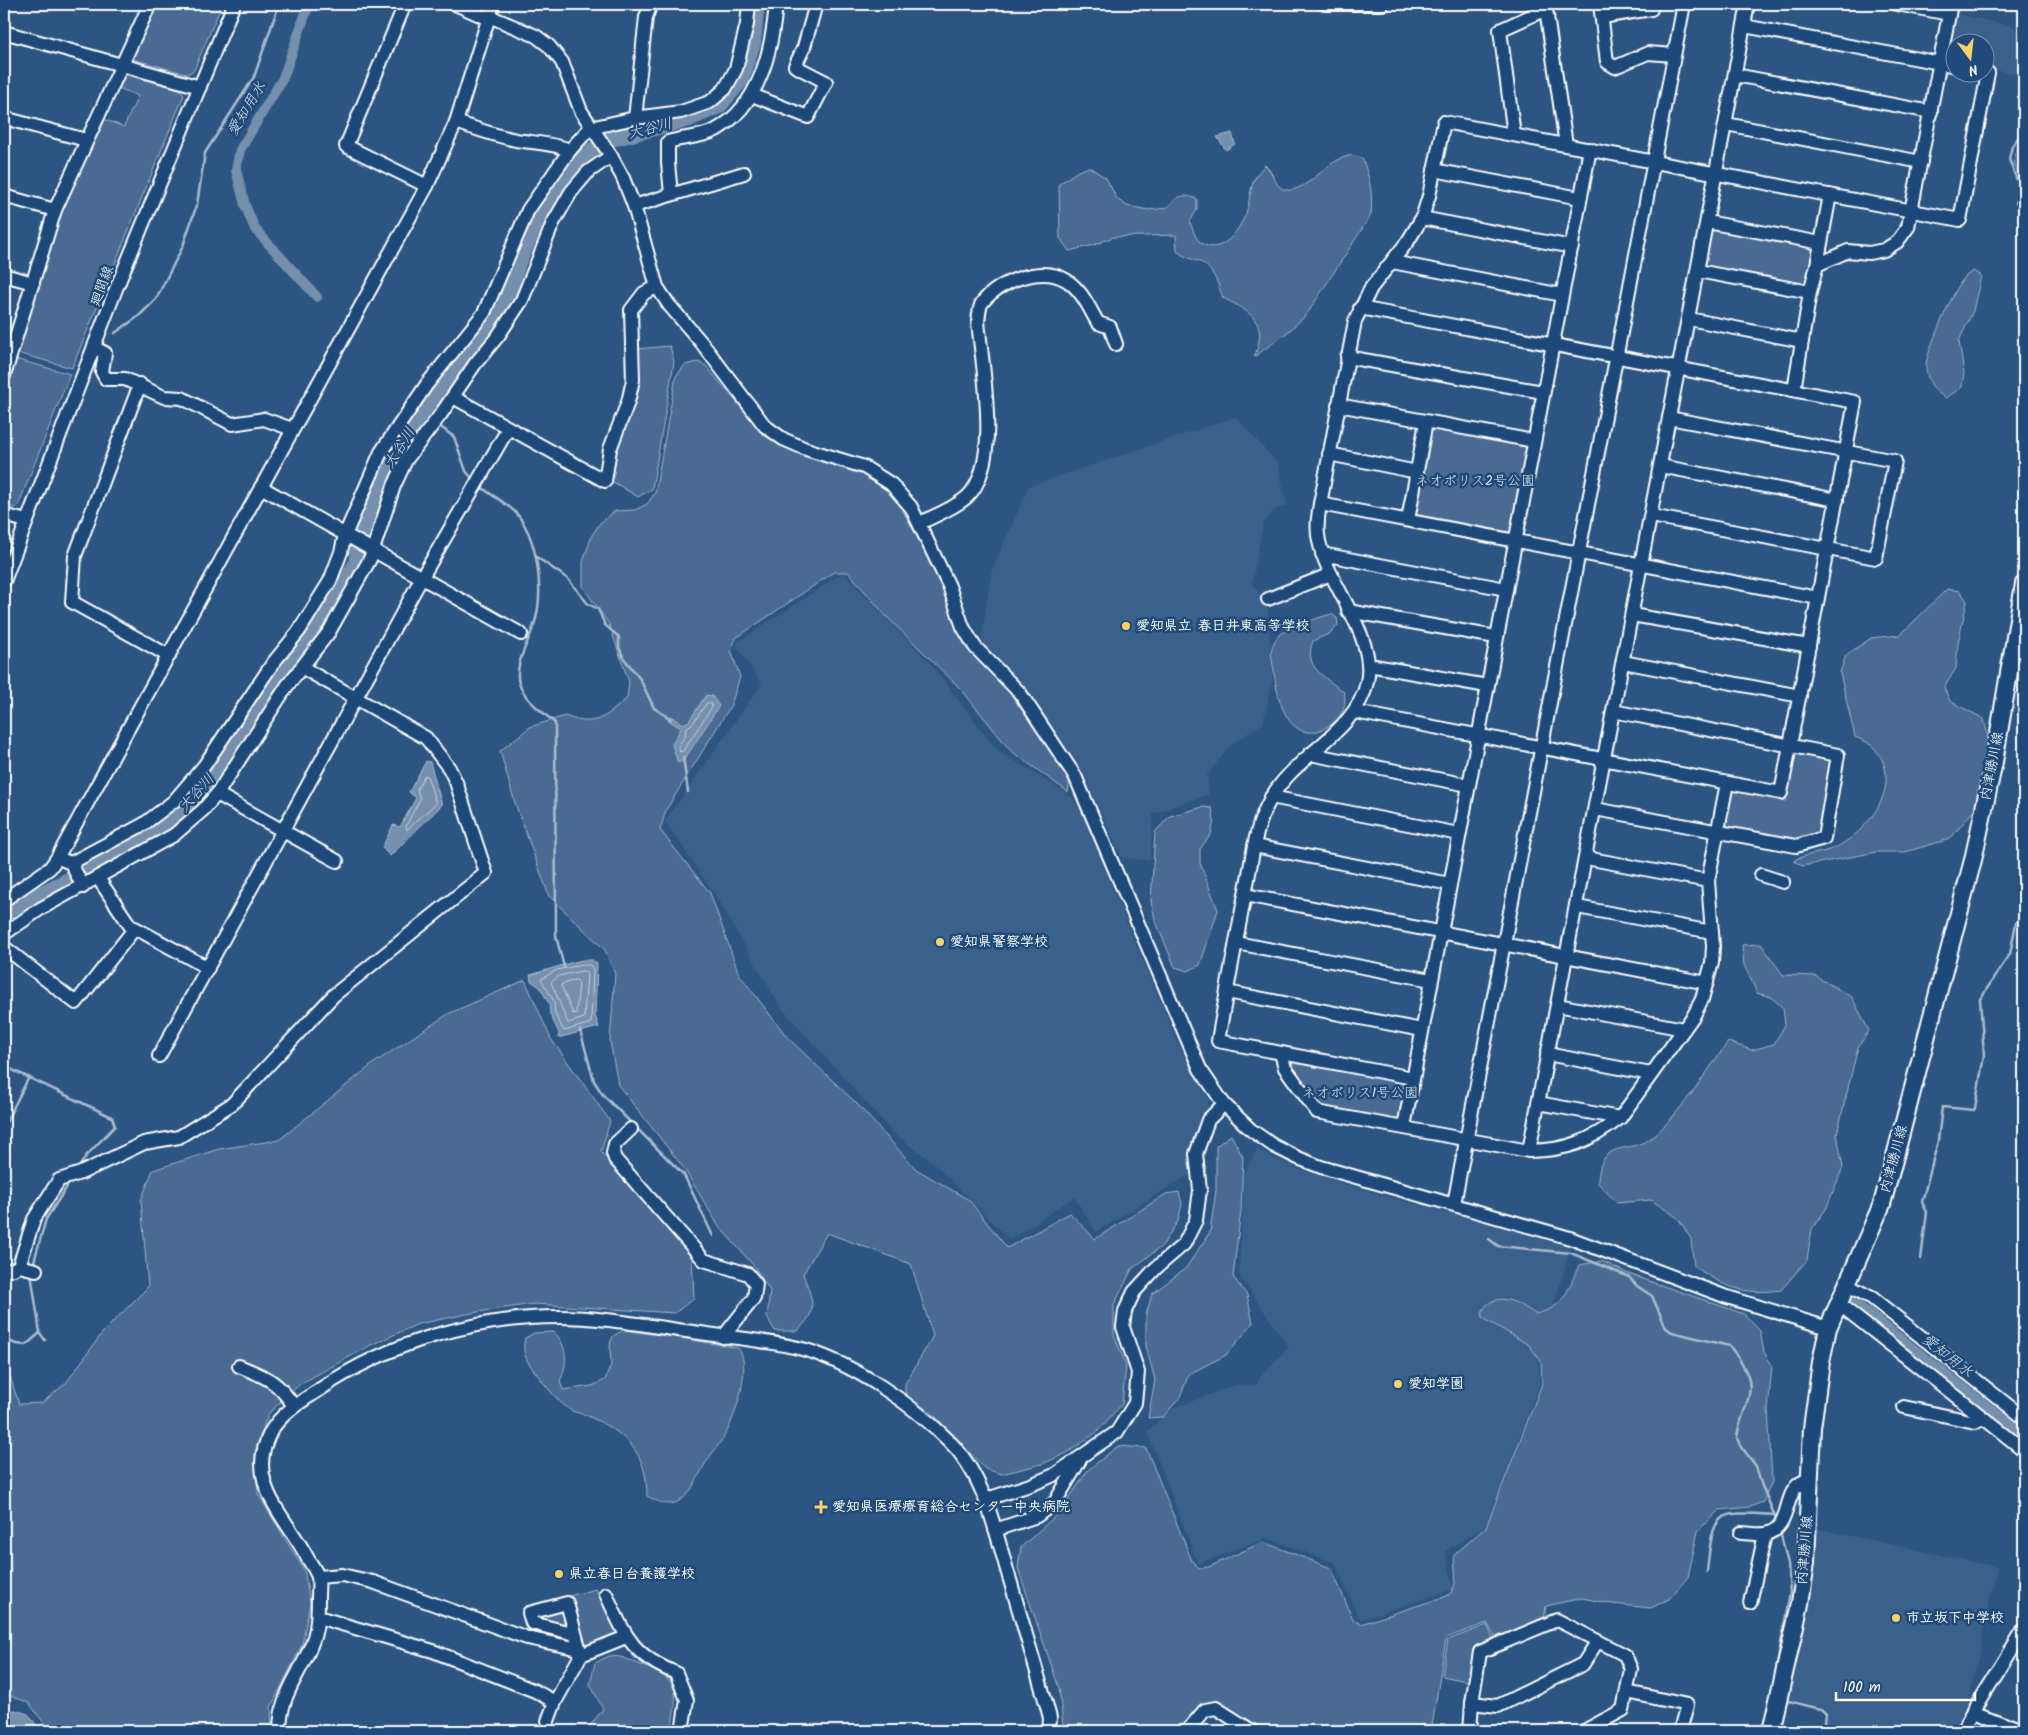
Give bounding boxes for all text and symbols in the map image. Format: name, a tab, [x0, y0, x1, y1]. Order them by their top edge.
north arrow	[1946, 32, 1996, 82]
text: N	[1966, 58, 1980, 81]
water label: 愛知用水	[221, 77, 273, 141]
water label: 大谷川	[625, 112, 675, 146]
street label: 廻間線	[84, 262, 120, 310]
water label: 大谷川	[378, 423, 422, 473]
park label: ネオポリス2号公園	[1415, 470, 1535, 492]
place label: 愛知県立 春日井東高等学校	[1136, 615, 1309, 637]
marker: 愛知県立 春日井東高等学校	[1120, 620, 1132, 632]
street label: 内津勝川線	[1975, 730, 2009, 802]
water label: 大谷川	[173, 768, 221, 818]
place label: 愛知県警察学校	[950, 931, 1048, 953]
marker: 愛知県警察学校	[934, 936, 946, 948]
park label: ネオポリス1号公園	[1302, 1082, 1418, 1104]
street label: 内津勝川線	[1874, 1122, 1914, 1196]
water label: 愛知用水	[1916, 1328, 1978, 1384]
place label: 愛知学園	[1408, 1373, 1464, 1395]
marker: 愛知学園	[1392, 1378, 1404, 1390]
place label: 愛知県医療療育総合センター中央病院	[832, 1496, 1070, 1518]
marker: 愛知県医療療育総合センター中央病院	[814, 1500, 828, 1514]
street label: 内津勝川線	[1791, 1514, 1819, 1586]
place label: 県立春日台養護学校	[569, 1563, 695, 1585]
marker: 県立春日台養護学校	[553, 1568, 565, 1580]
place label: 市立坂下中学校	[1906, 1607, 2004, 1629]
marker: 市立坂下中学校	[1890, 1612, 1902, 1624]
scale bar	[1836, 1670, 1974, 1702]
text: 100 m	[1843, 1676, 1881, 1700]

